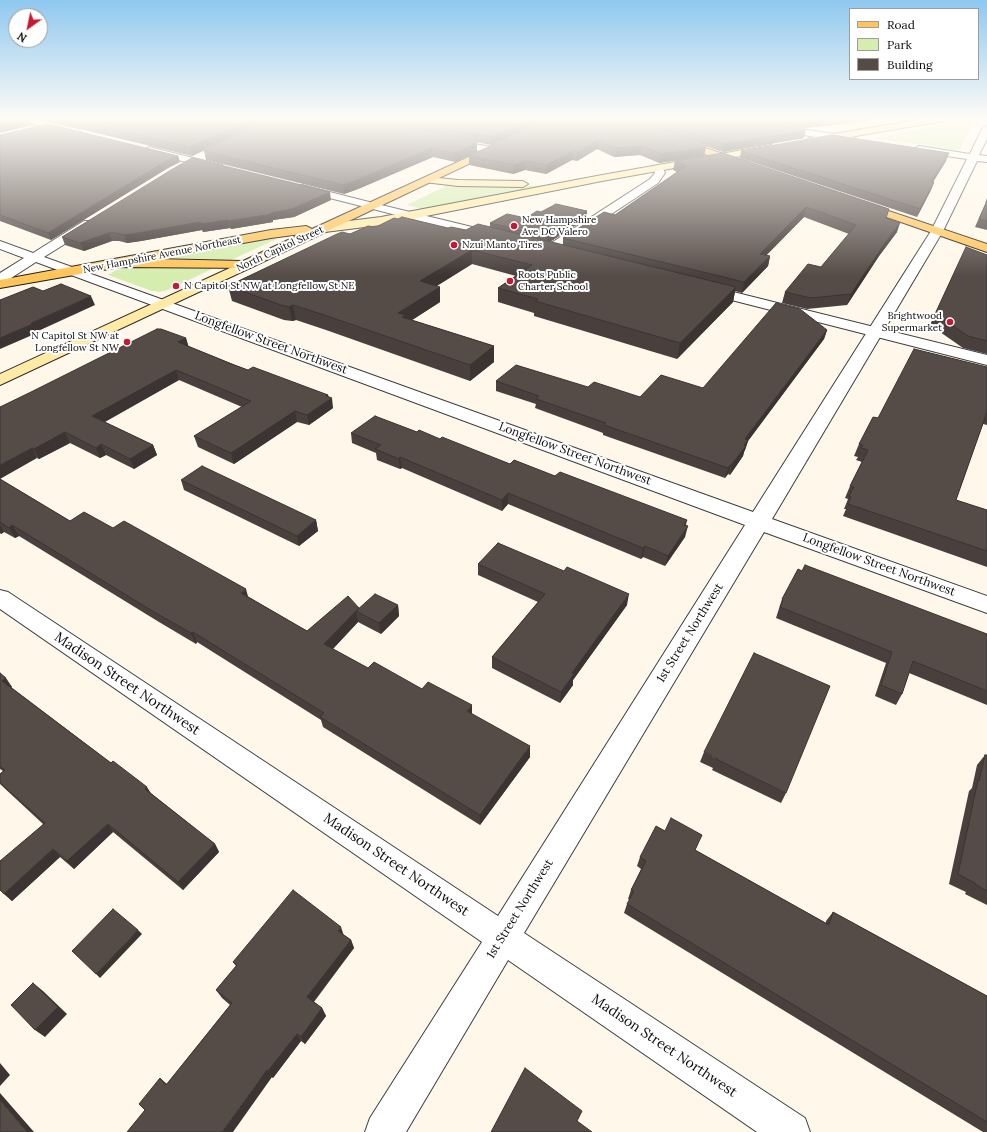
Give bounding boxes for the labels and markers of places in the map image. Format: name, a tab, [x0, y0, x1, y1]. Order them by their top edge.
place label: New Hampshire Ave DC Valero	[522, 214, 596, 238]
marker: New Hampshire Ave DC Valero	[509, 221, 519, 231]
place label: Nzui Manto Tires	[462, 239, 542, 251]
marker: Nzui Manto Tires	[449, 240, 459, 250]
place label: Roots Public Charter School	[518, 269, 588, 292]
marker: Roots Public Charter School	[505, 276, 515, 286]
place label: N Capitol St NW at Longfellow St NE	[184, 280, 354, 292]
marker: N Capitol St NW at Longfellow St NE	[171, 281, 181, 291]
place label: Brightwood Supermarket	[882, 310, 942, 334]
marker: Brightwood Supermarket	[945, 317, 955, 327]
place label: N Capitol St NW at Longfellow St NW	[31, 330, 119, 354]
marker: N Capitol St NW at Longfellow St NW	[122, 337, 132, 347]

